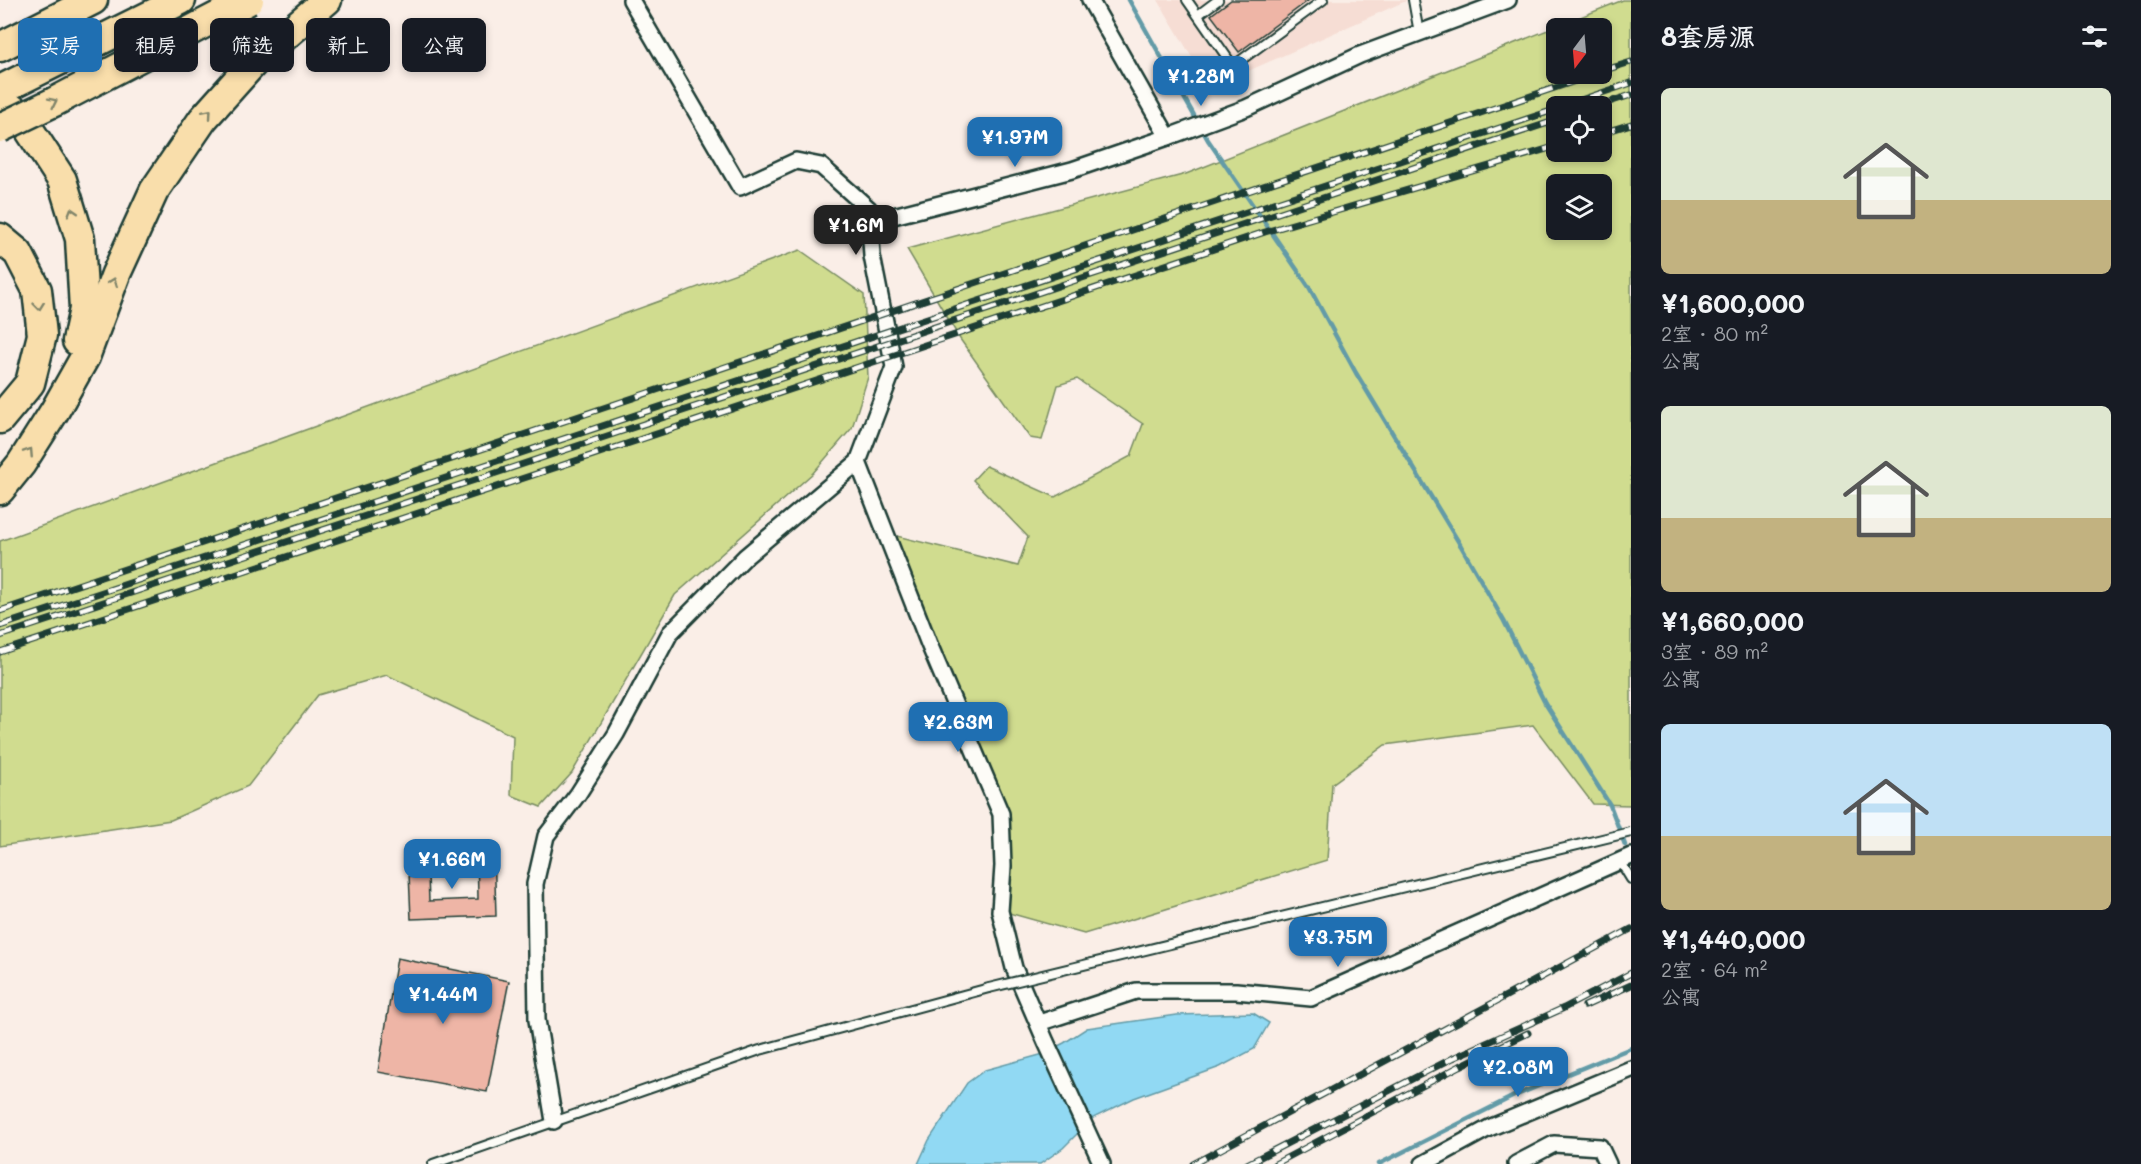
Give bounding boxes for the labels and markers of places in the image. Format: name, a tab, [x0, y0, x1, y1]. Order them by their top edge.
pin: ¥1.28M	[1152, 56, 1250, 107]
pin: ¥1.97M	[966, 117, 1064, 168]
pin: ¥1.6M	[814, 205, 898, 256]
pin: ¥2.63M	[909, 702, 1007, 753]
pin: ¥1.66M	[403, 839, 501, 890]
pin: ¥3.75M	[1289, 917, 1387, 968]
pin: ¥1.44M	[394, 974, 492, 1025]
pin: ¥2.08M	[1469, 1047, 1567, 1098]

